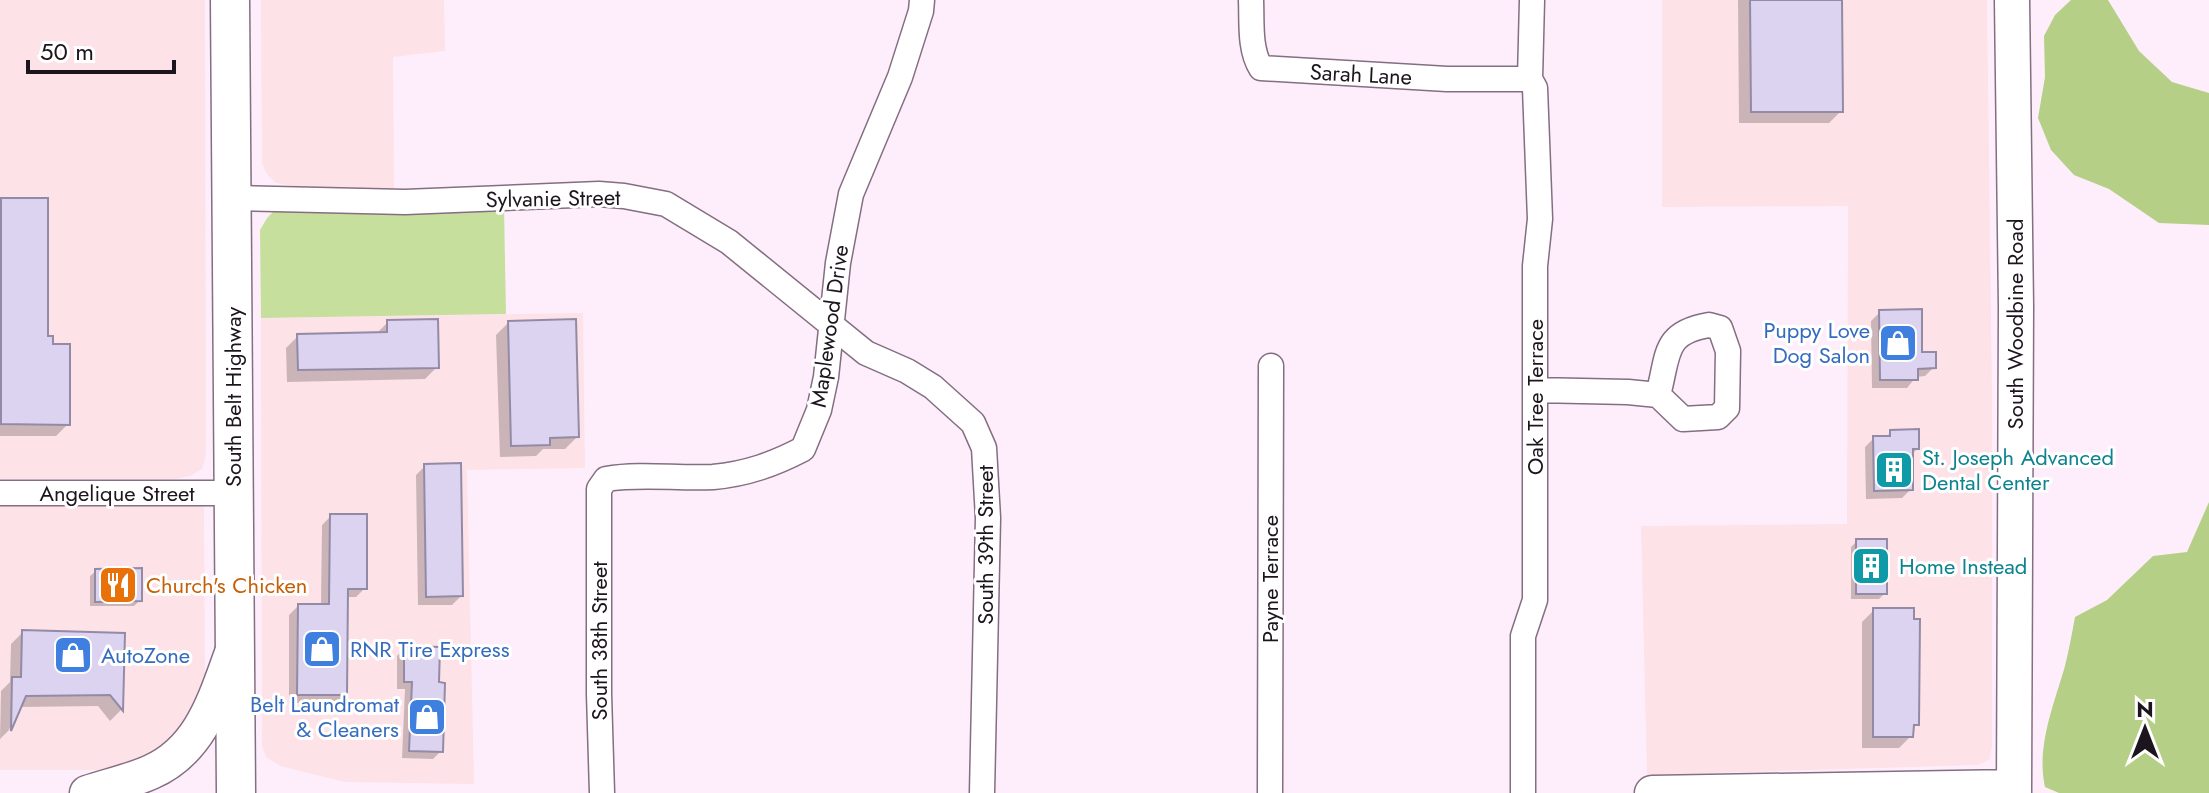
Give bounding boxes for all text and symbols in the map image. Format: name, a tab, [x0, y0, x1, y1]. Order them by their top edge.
scale bar	[28, 24, 174, 74]
text: 50 m	[40, 34, 94, 69]
street label: Sarah Lane	[1309, 55, 1413, 93]
street label: Sylvanie Street	[485, 181, 621, 215]
street label: South Woodbine Road	[1999, 219, 2031, 429]
street label: Maplewood Drive	[802, 243, 856, 409]
street label: South Belt Highway	[217, 307, 249, 487]
place label: Puppy Love Dog Salon	[1764, 314, 1870, 371]
street label: Oak Tree Terrace	[1519, 319, 1551, 475]
shop icon: Puppy Love Dog Salon	[1877, 322, 1919, 364]
place label: St. Joseph Advanced Dental Center	[1922, 441, 2114, 498]
building icon: St. Joseph Advanced Dental Center	[1873, 449, 1915, 491]
street label: South 39th Street	[969, 464, 1001, 625]
street label: Angelique Street	[39, 477, 195, 509]
street label: Payne Terrace	[1254, 515, 1286, 643]
building icon: Home Instead	[1850, 545, 1892, 587]
place label: Home Instead	[1899, 550, 2027, 582]
street label: South 38th Street	[583, 561, 615, 721]
restaurant icon: Church's Chicken	[97, 564, 139, 606]
place label: Church's Chicken	[146, 569, 307, 601]
shop icon: RNR Tire Express	[301, 628, 343, 670]
place label: RNR Tire Express	[350, 633, 510, 665]
shop icon: AutoZone	[52, 634, 94, 676]
place label: AutoZone	[101, 639, 190, 671]
place label: Belt Laundromat & Cleaners	[250, 688, 400, 745]
north arrow	[2105, 689, 2185, 769]
text: N	[2136, 693, 2154, 725]
shop icon: Belt Laundromat & Cleaners	[406, 696, 448, 738]

